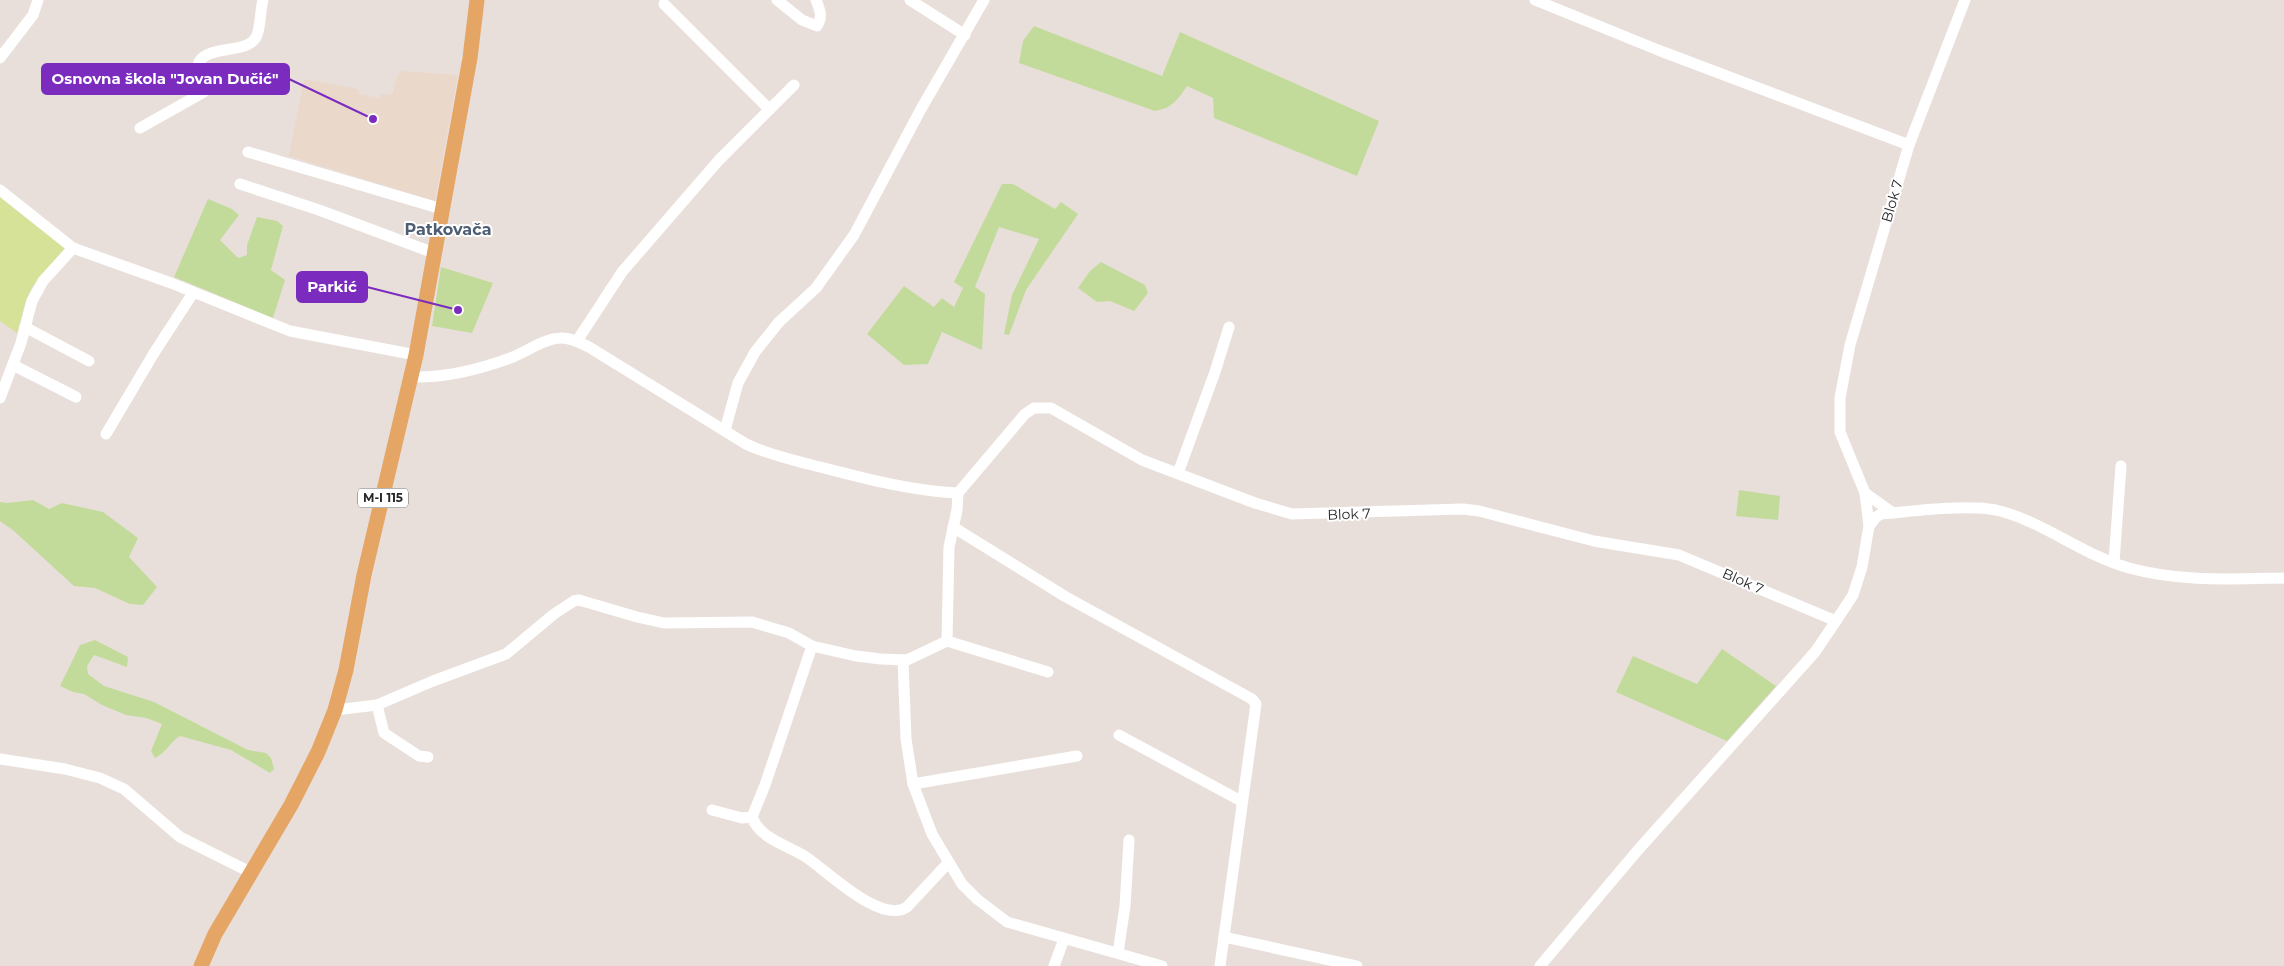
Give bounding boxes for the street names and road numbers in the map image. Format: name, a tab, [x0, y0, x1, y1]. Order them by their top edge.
street label: Blok 7	[1877, 178, 1907, 224]
road number: M-I 115	[358, 488, 408, 508]
street label: Blok 7	[1327, 504, 1371, 524]
street label: Blok 7	[1720, 564, 1766, 598]

